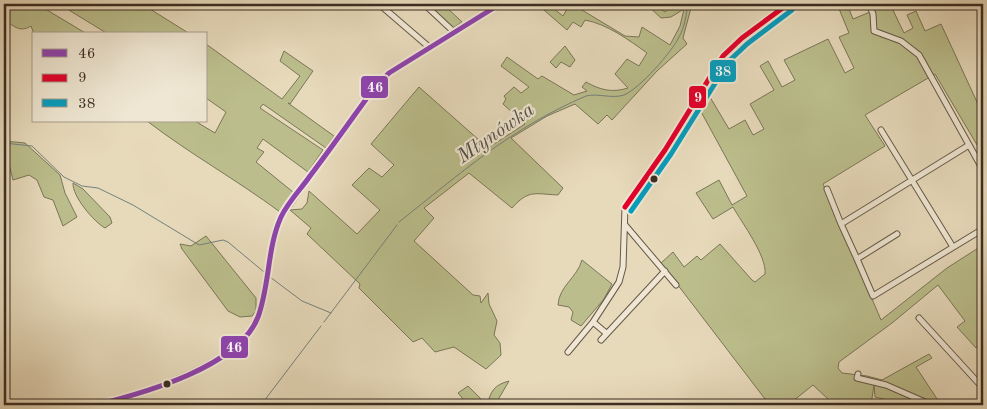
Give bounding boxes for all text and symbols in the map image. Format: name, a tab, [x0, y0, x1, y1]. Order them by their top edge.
legend	[32, 32, 208, 122]
text: 46	[78, 47, 95, 62]
line badge: 38	[709, 59, 737, 83]
text: 38	[715, 65, 731, 79]
text: 9	[78, 71, 87, 86]
line badge: 46	[360, 75, 389, 99]
text: 46	[367, 81, 383, 95]
line badge: 9	[688, 85, 707, 109]
text: 9	[694, 91, 702, 105]
text: 38	[78, 97, 95, 112]
water label: Młynówka	[453, 100, 539, 168]
unlabelled marker	[649, 174, 659, 184]
line badge: 46	[220, 335, 249, 359]
text: 46	[226, 341, 242, 355]
unlabelled marker	[162, 379, 172, 389]

